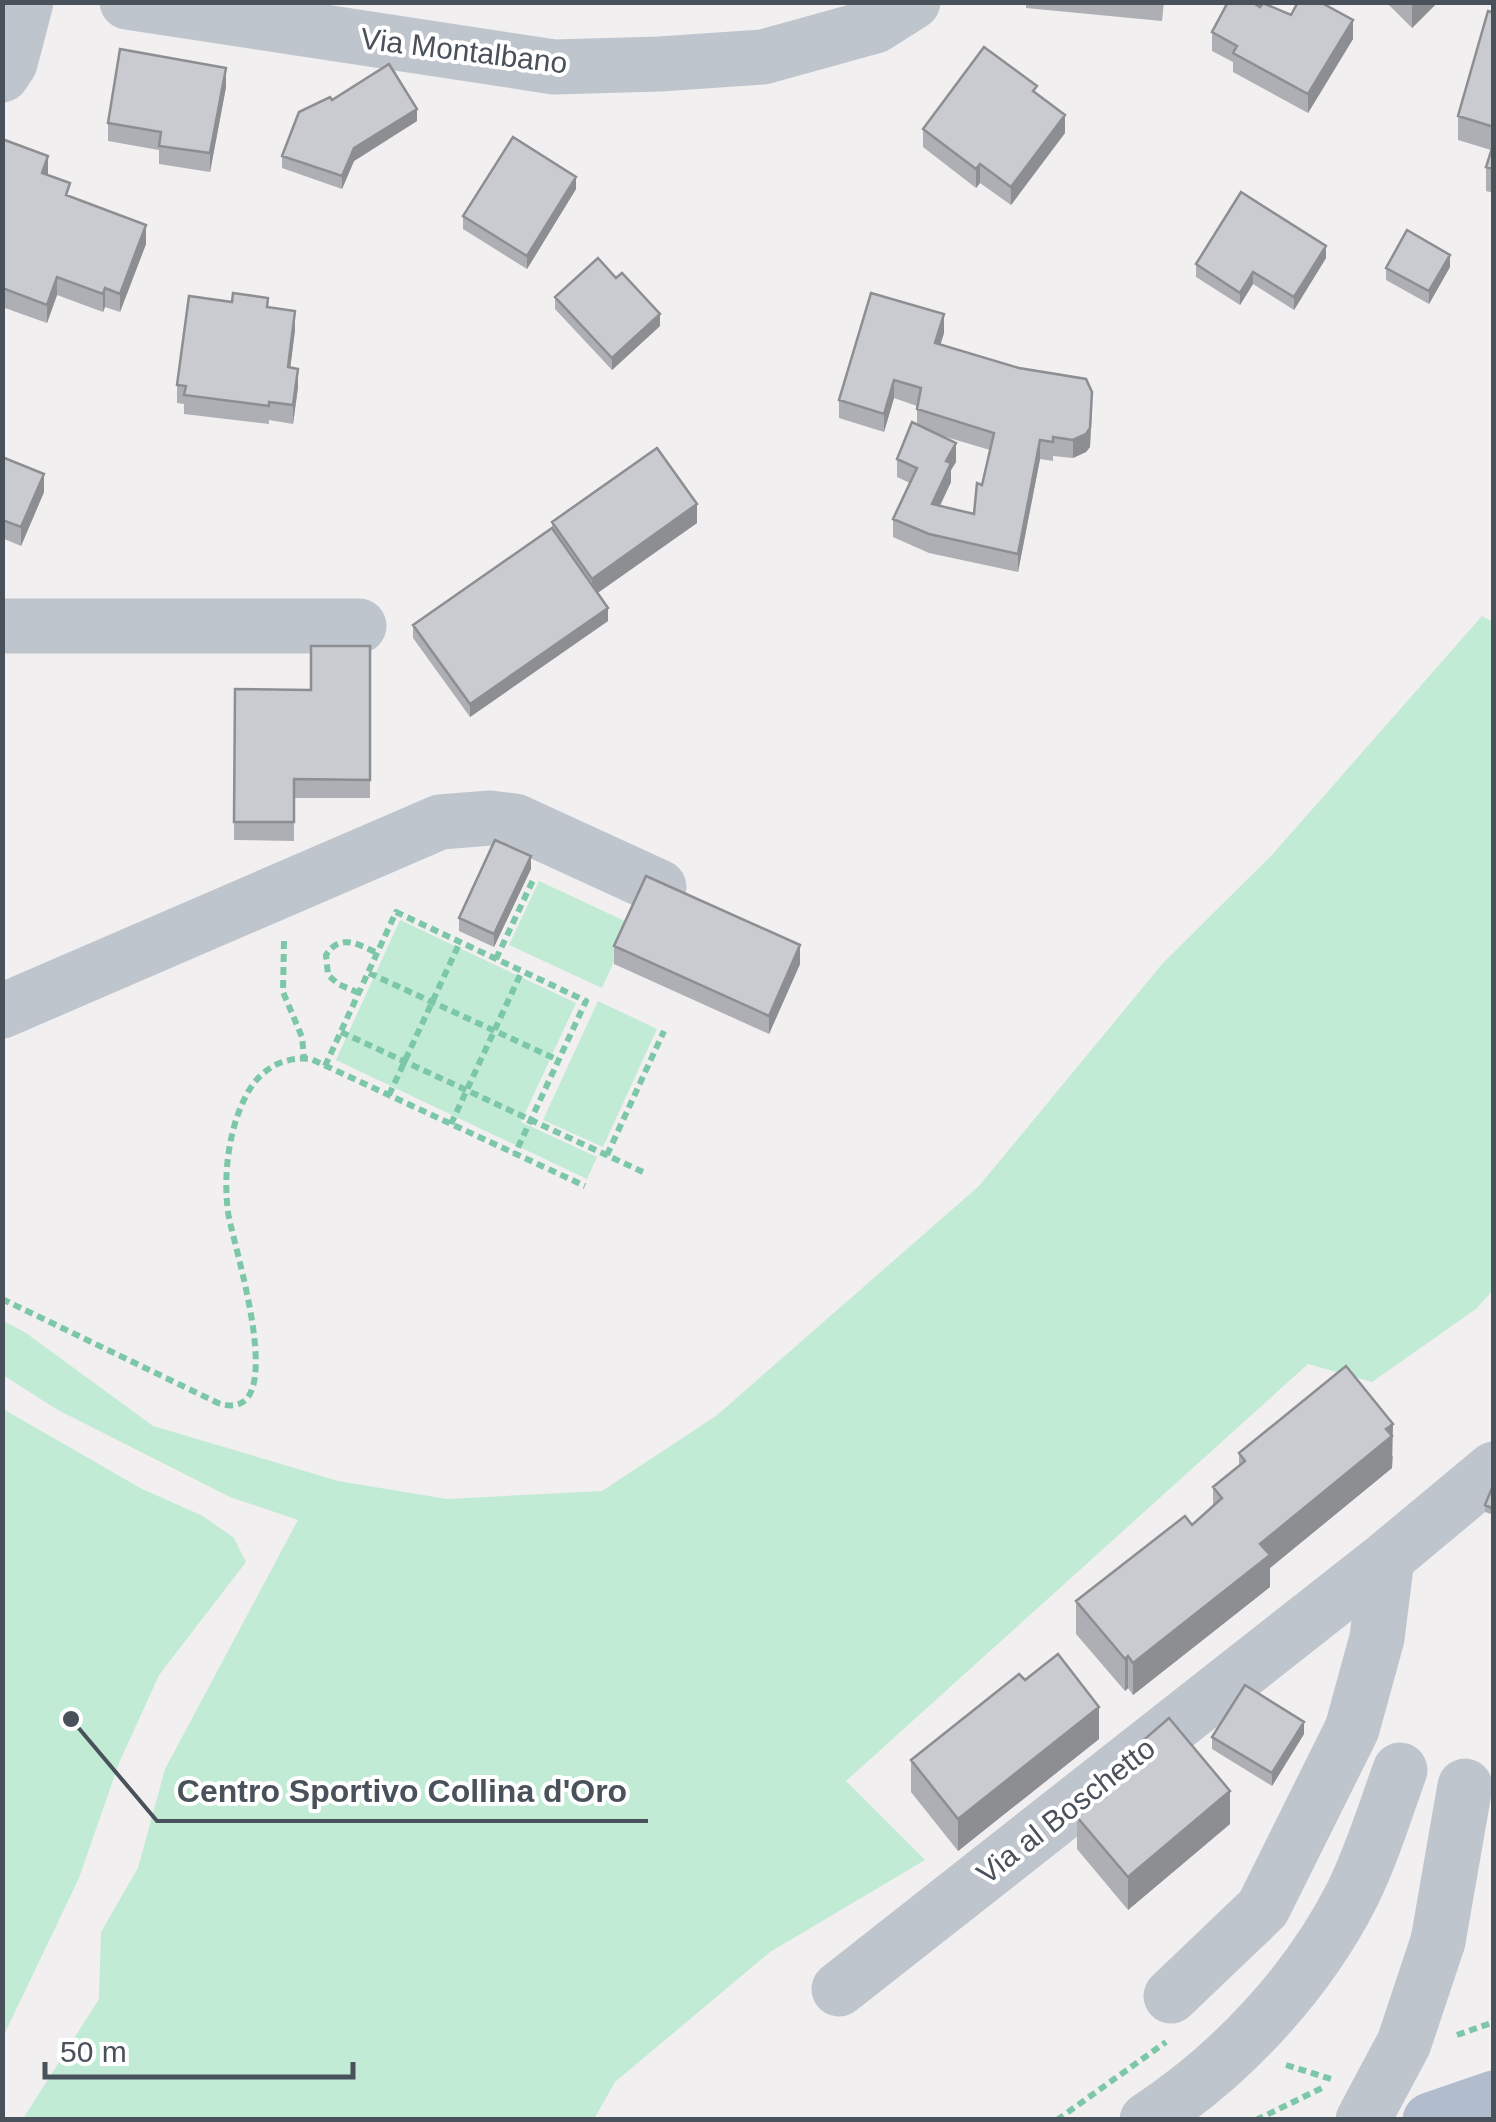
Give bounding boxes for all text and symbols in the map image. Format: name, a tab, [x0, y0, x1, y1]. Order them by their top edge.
street label: Via Montalbano	[359, 21, 569, 80]
street label: Via al Boschetto	[970, 1731, 1161, 1890]
callout: Centro Sportivo Collina d'Oro	[157, 1759, 648, 1821]
text: Centro Sportivo Collina d'Oro	[177, 1773, 627, 1809]
scale bar	[45, 2017, 352, 2079]
text: 50 m	[60, 2035, 127, 2068]

